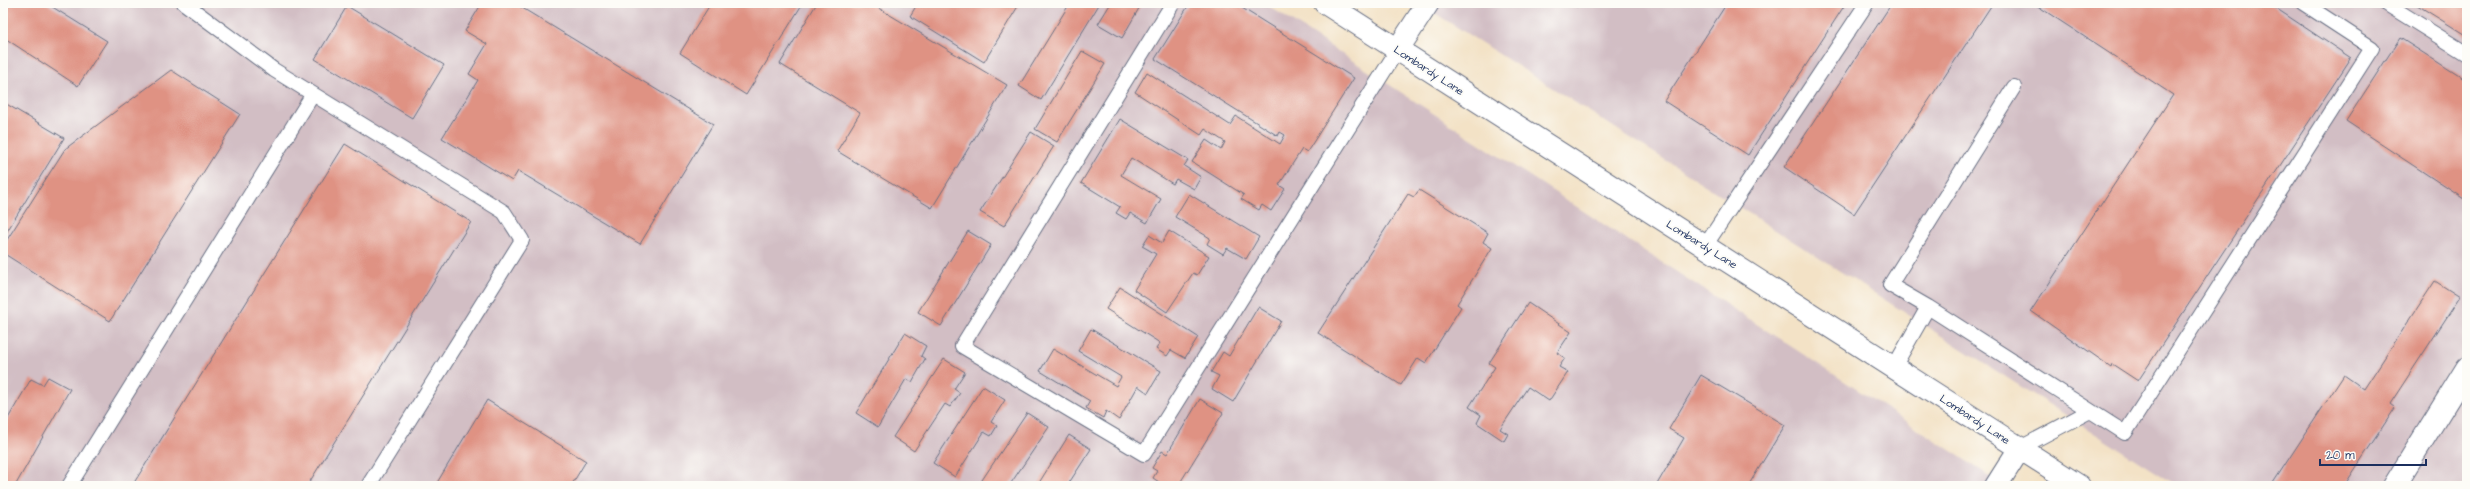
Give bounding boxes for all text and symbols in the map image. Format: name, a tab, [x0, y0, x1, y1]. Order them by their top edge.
street label: Lombardy Lane	[1390, 42, 1467, 100]
street label: Lombardy Lane	[1663, 217, 1740, 273]
street label: Lombardy Lane	[1936, 391, 2013, 449]
scale bar	[2320, 441, 2426, 467]
text: 20 m	[2326, 447, 2355, 464]

